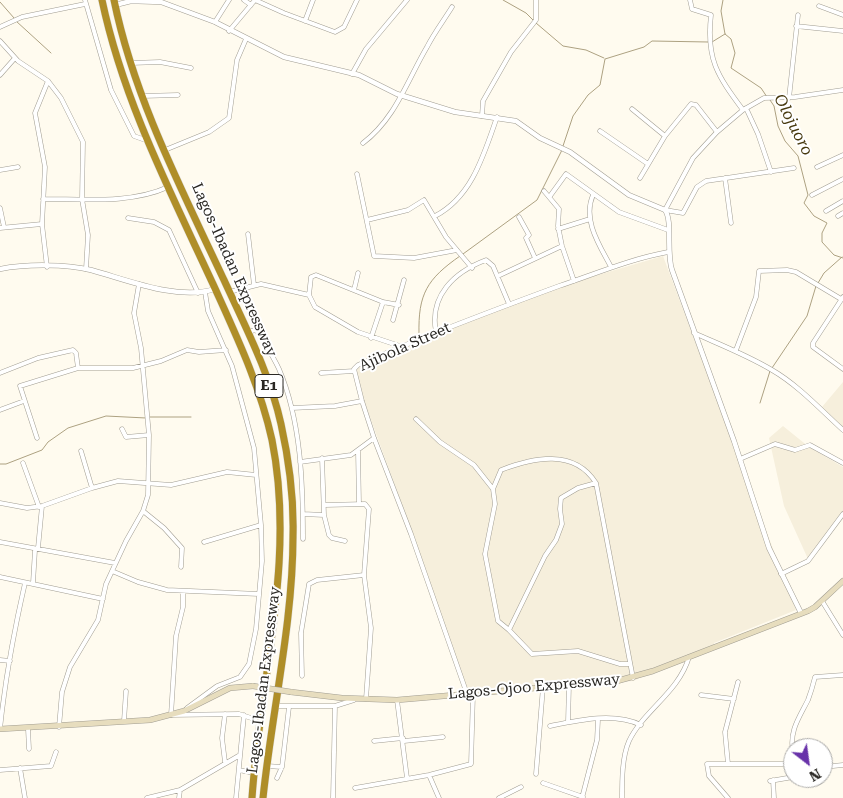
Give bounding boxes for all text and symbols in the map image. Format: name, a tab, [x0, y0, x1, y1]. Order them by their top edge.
water label: Olojuoro	[769, 91, 817, 159]
street label: Lagos-Ibadan Expressway	[188, 180, 280, 360]
street label: Ajibola Street	[356, 319, 454, 375]
road number: E1	[255, 374, 283, 398]
street label: Lagos-Ibadan Expressway	[244, 586, 284, 774]
street label: Lagos-Ojoo Expressway	[447, 671, 621, 703]
north arrow	[783, 738, 833, 788]
text: N	[806, 766, 824, 785]

